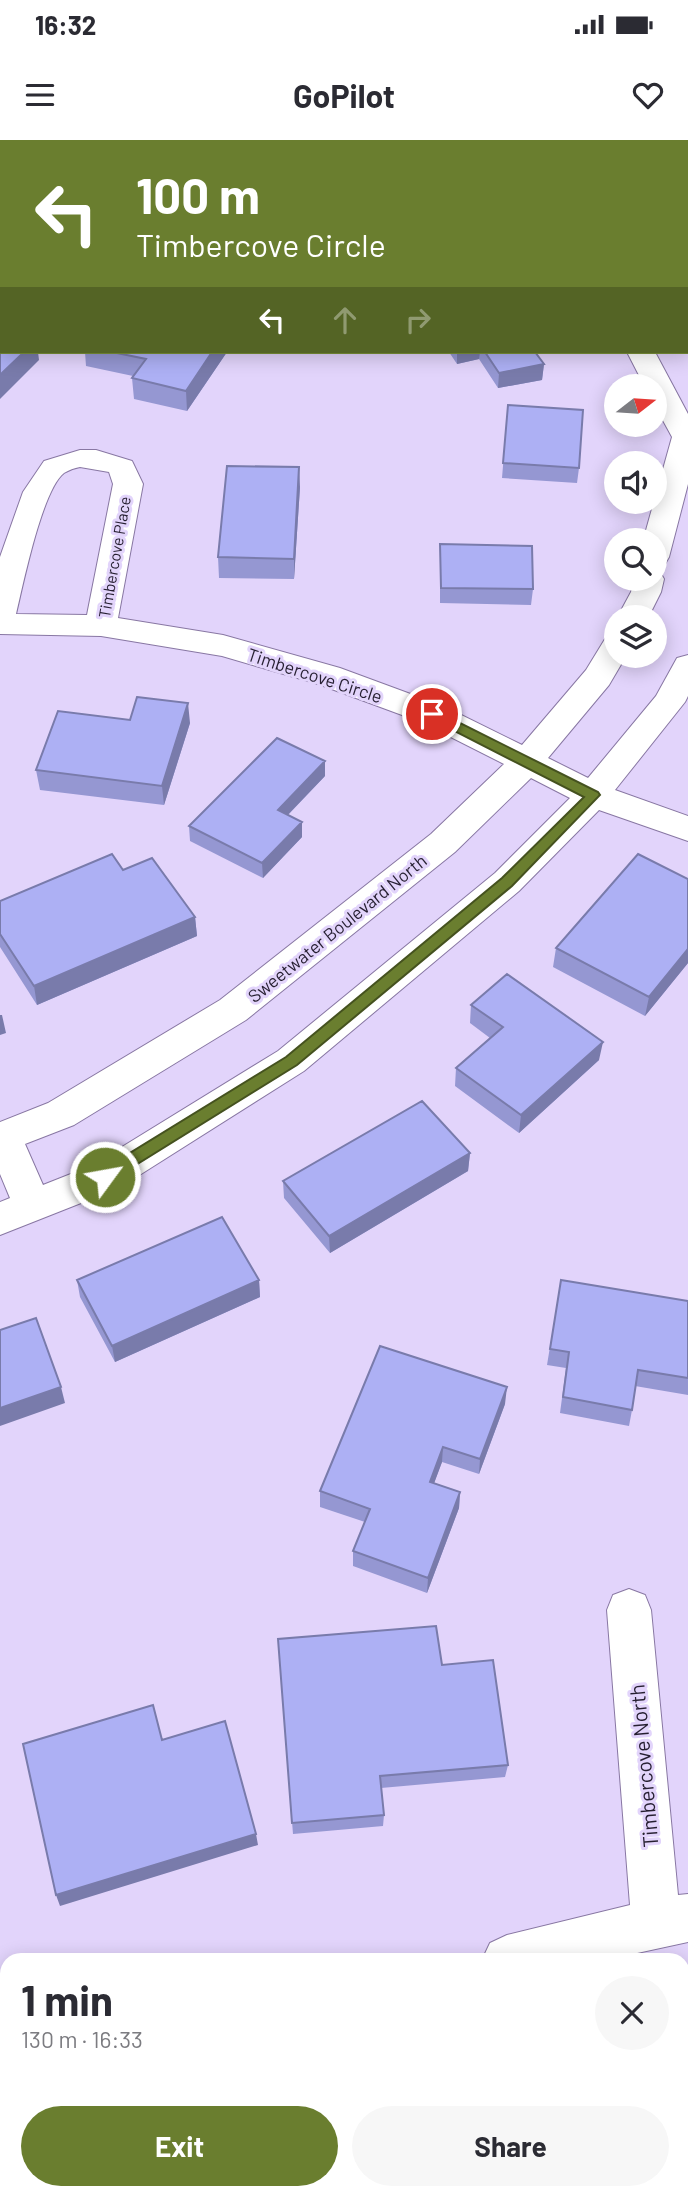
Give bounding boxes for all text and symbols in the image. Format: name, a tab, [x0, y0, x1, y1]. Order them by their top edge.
text: 16:32	[35, 9, 96, 40]
icon: menu	[21, 76, 59, 114]
text: GoPilot	[293, 76, 395, 114]
icon: heart	[629, 76, 667, 114]
text: 100 m	[136, 165, 260, 224]
icon: left	[21, 168, 112, 259]
text: Timbercove Circle	[136, 225, 386, 263]
icon: left	[253, 301, 291, 339]
icon: ahead	[326, 301, 364, 339]
icon: right	[399, 301, 437, 339]
north arrow	[604, 374, 667, 438]
map controls	[604, 374, 667, 668]
button: sound	[604, 451, 667, 514]
street label: Timbercove Place	[94, 495, 134, 619]
button: search	[604, 528, 667, 591]
button: layers	[604, 605, 667, 668]
street label: Timbercove Circle	[245, 643, 385, 707]
pin	[402, 684, 462, 744]
icon: arrive	[413, 695, 451, 733]
street label: Sweetwater Boulevard North	[243, 849, 431, 1007]
position arrow	[68, 1140, 142, 1214]
street label: Timbercove North	[623, 1683, 663, 1849]
text: 1 min	[21, 1974, 113, 2024]
button: close	[595, 1976, 669, 2050]
text: 130 m · 16:33	[21, 2025, 143, 2053]
button: Exit	[21, 2106, 338, 2186]
button: Share	[352, 2106, 669, 2186]

